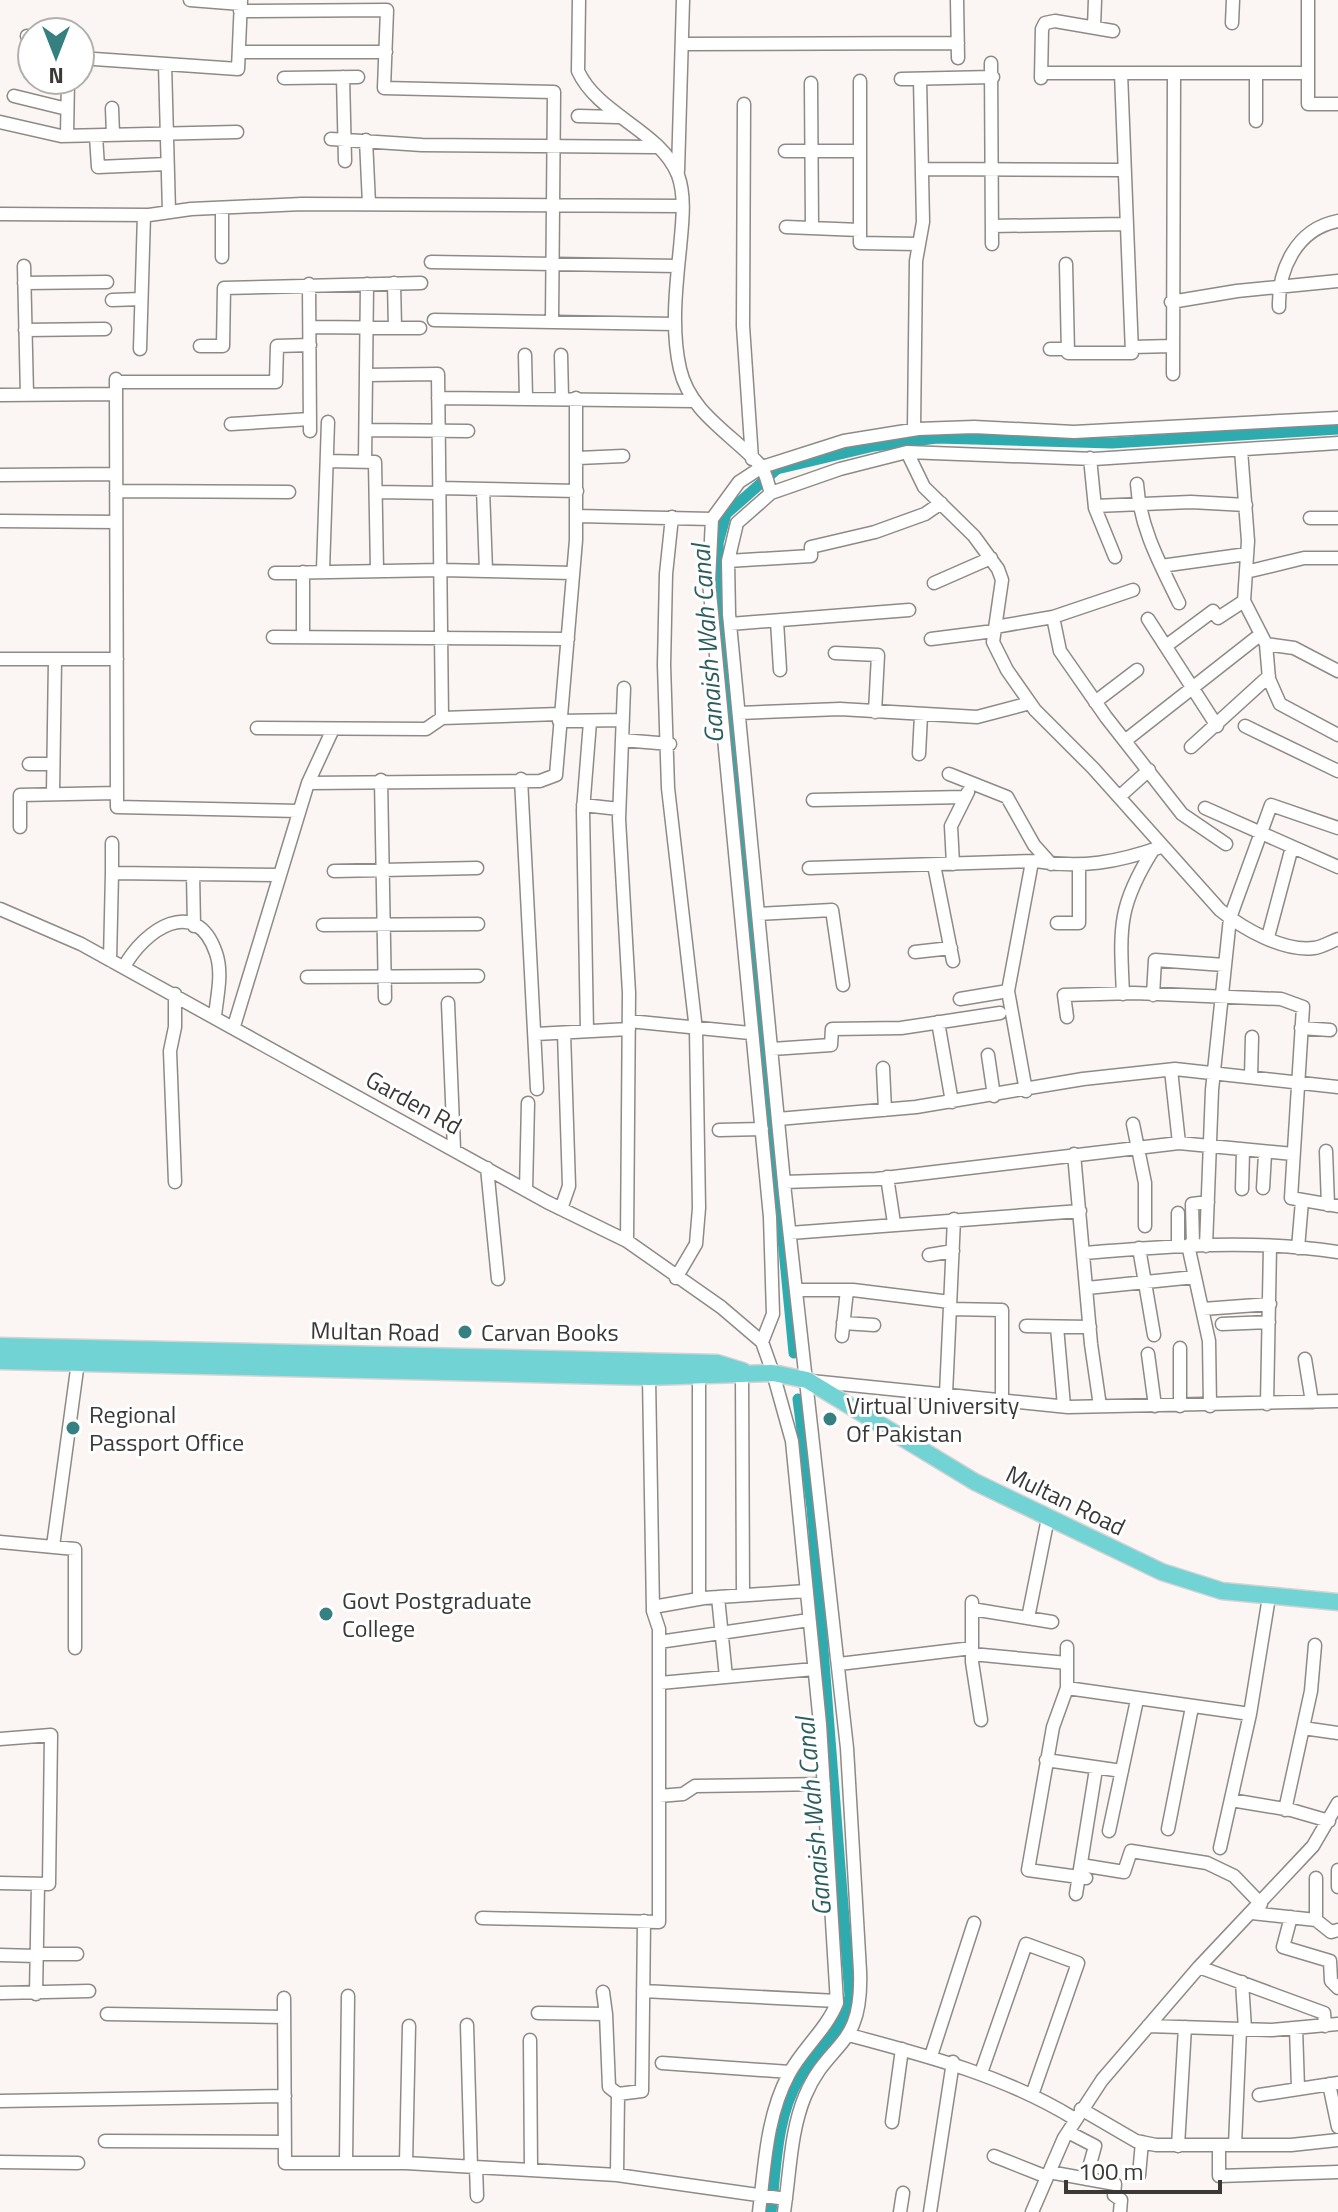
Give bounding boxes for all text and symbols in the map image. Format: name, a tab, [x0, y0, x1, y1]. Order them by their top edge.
north arrow	[16, 16, 96, 96]
text: N	[48, 59, 64, 93]
water label: Ganaish Wah Canal	[680, 540, 733, 745]
street label: Garden Rd	[359, 1061, 469, 1143]
street label: Multan Road	[310, 1312, 440, 1350]
place label: Carvan Books	[481, 1314, 619, 1350]
marker: Carvan Books	[456, 1323, 474, 1341]
place label: Virtual University Of Pakistan	[846, 1387, 1020, 1451]
place label: Regional Passport Office	[89, 1396, 244, 1460]
marker: Virtual University Of Pakistan	[821, 1410, 839, 1428]
marker: Regional Passport Office	[64, 1419, 82, 1437]
street label: Multan Road	[1000, 1456, 1132, 1544]
place label: Govt Postgraduate College	[342, 1582, 532, 1646]
marker: Govt Postgraduate College	[317, 1605, 335, 1623]
water label: Ganaish Wah Canal	[785, 1713, 841, 1918]
scale bar	[1066, 2144, 1220, 2194]
text: 100 m	[1078, 2153, 1144, 2189]

